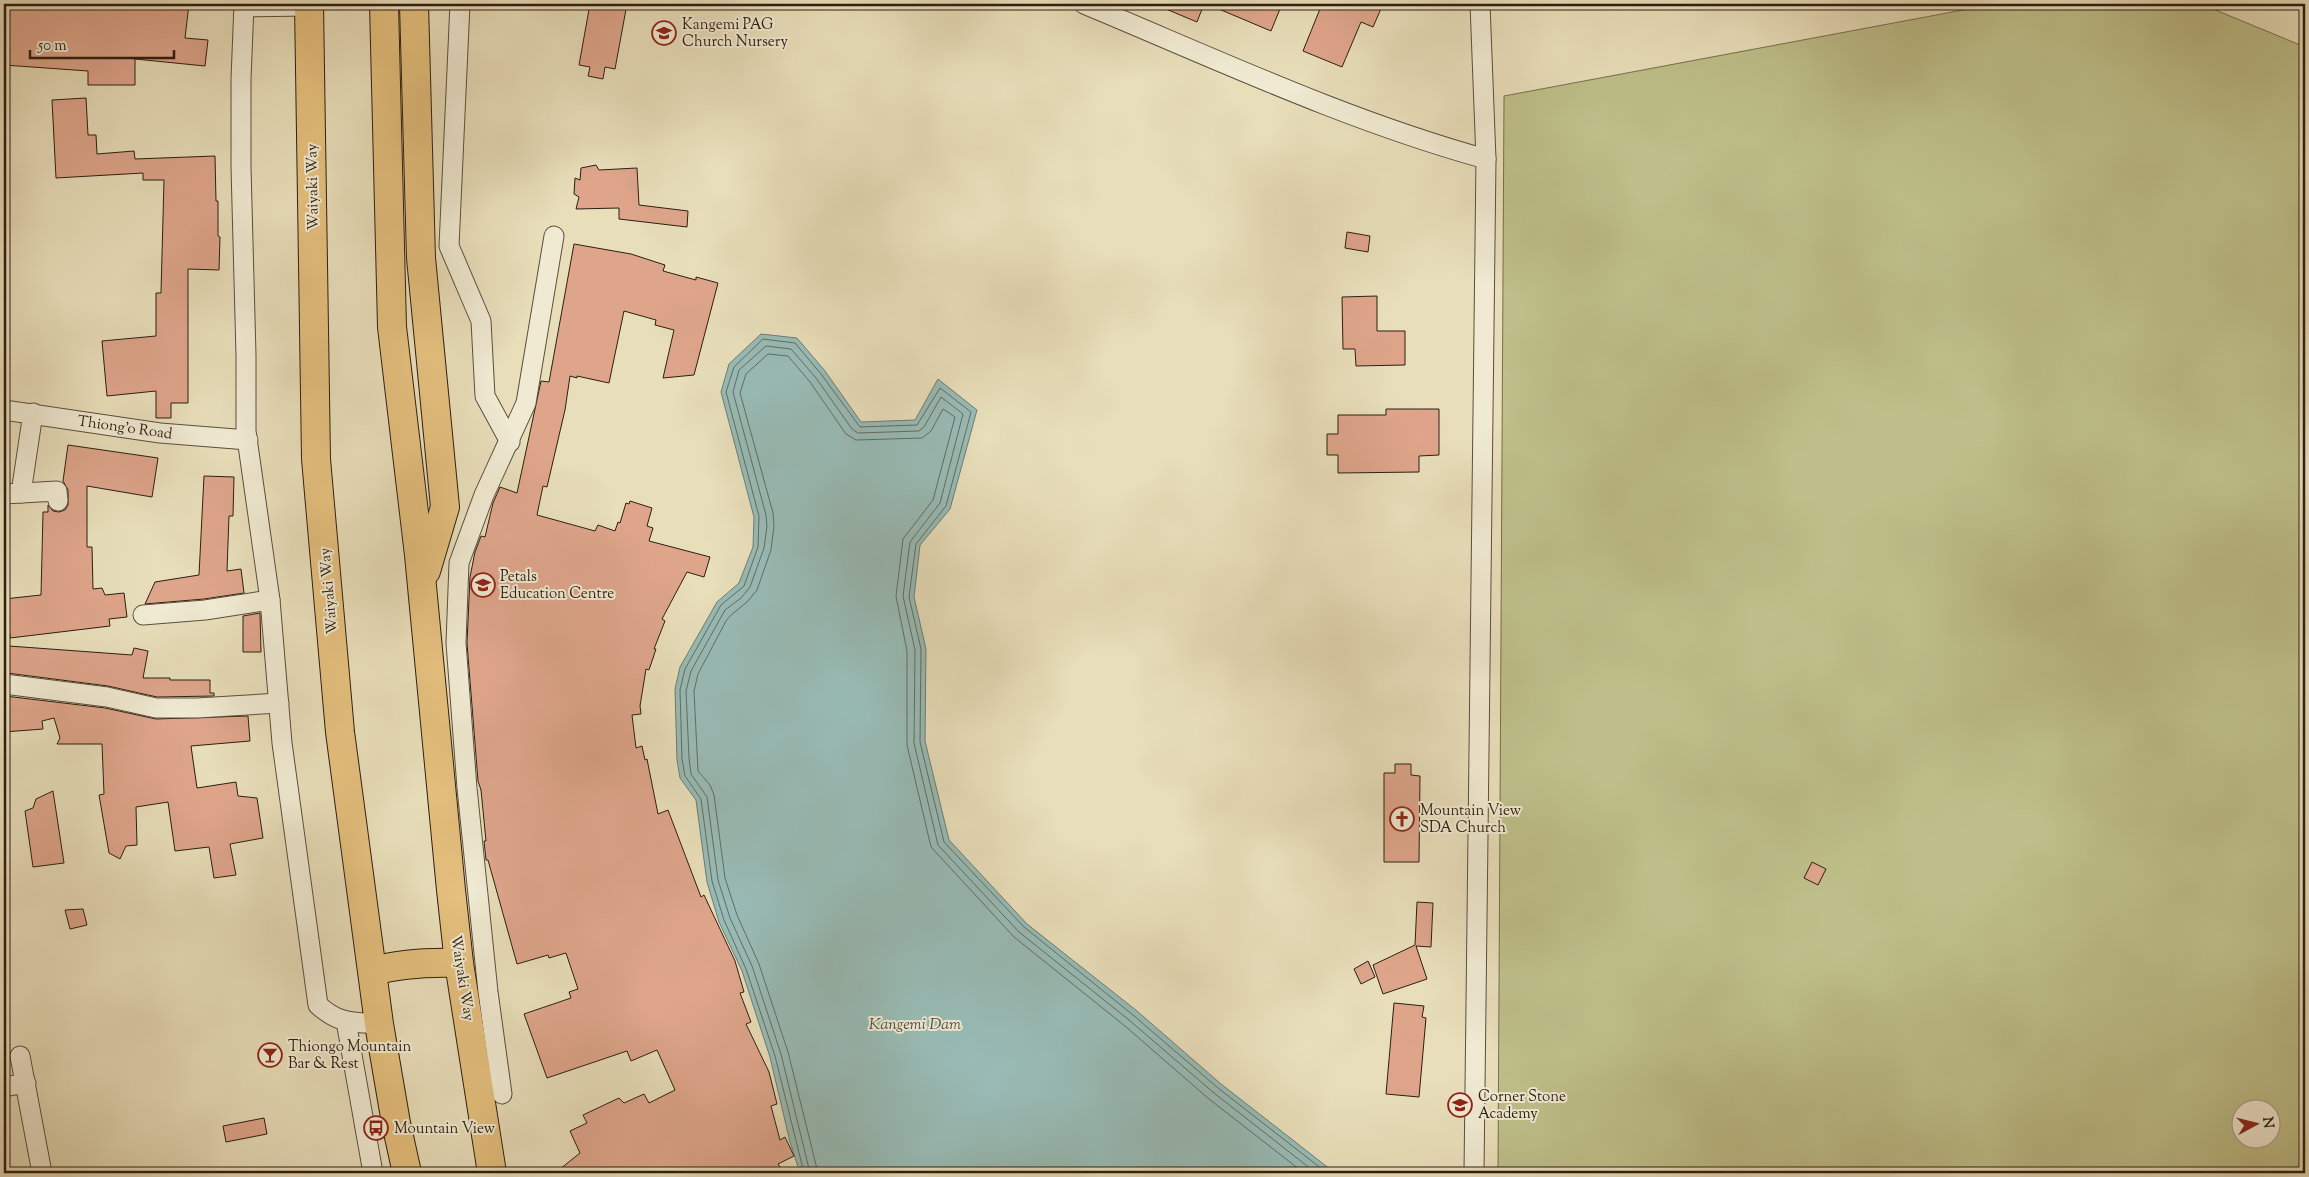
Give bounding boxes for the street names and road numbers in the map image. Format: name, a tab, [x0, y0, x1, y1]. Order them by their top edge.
street label: Waiyaki Way	[302, 143, 325, 231]
street label: Thiong'o Road	[76, 411, 174, 446]
street label: Waiyaki Way	[315, 546, 344, 635]
street label: Waiyaki Way	[444, 934, 479, 1023]

